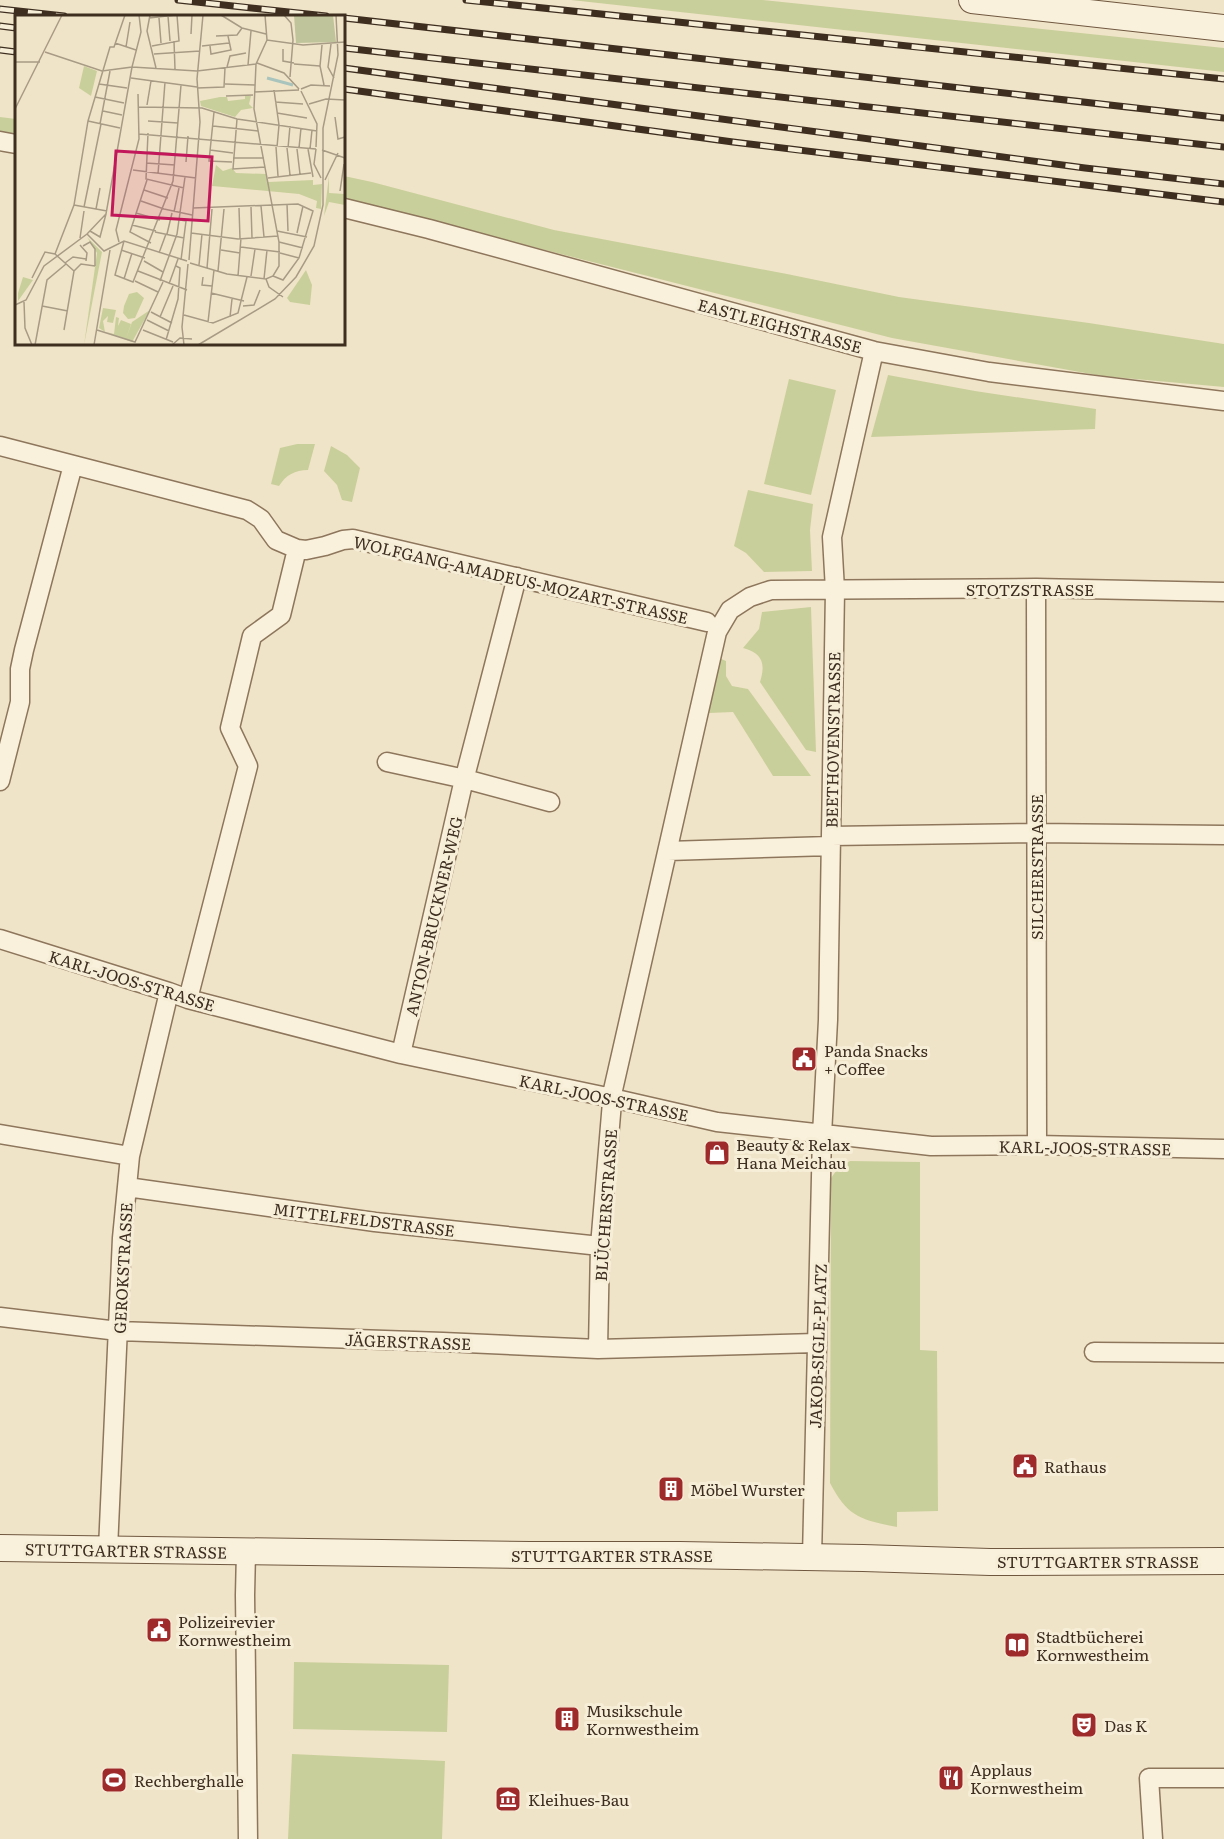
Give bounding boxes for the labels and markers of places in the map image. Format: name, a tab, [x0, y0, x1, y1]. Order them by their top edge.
place label: Panda Snacks + Coffee	[824, 1038, 928, 1080]
public building icon: Panda Snacks + Coffee	[789, 1044, 819, 1074]
place label: Beauty & Relax Hana Meichau	[736, 1132, 851, 1174]
shop icon: Beauty & Relax Hana Meichau	[702, 1138, 732, 1168]
public building icon: Rathaus	[1010, 1451, 1040, 1481]
place label: Rathaus	[1044, 1454, 1106, 1478]
building icon: Möbel Wurster	[656, 1474, 686, 1504]
place label: Möbel Wurster	[690, 1477, 805, 1501]
place label: Polizeirevier Kornwestheim	[178, 1609, 292, 1651]
public building icon: Polizeirevier Kornwestheim	[144, 1615, 174, 1645]
place label: Stadtbücherei Kornwestheim	[1036, 1624, 1150, 1666]
library icon: Stadtbücherei Kornwestheim	[1002, 1630, 1032, 1660]
place label: Musikschule Kornwestheim	[586, 1698, 700, 1740]
building icon: Musikschule Kornwestheim	[552, 1704, 582, 1734]
theatre icon: Das K	[1069, 1710, 1099, 1740]
place label: Das K	[1104, 1713, 1147, 1737]
place label: Applaus Kornwestheim	[970, 1757, 1084, 1799]
restaurant icon: Applaus Kornwestheim	[936, 1763, 966, 1793]
sports icon: Rechberghalle	[99, 1765, 129, 1795]
place label: Rechberghalle	[134, 1768, 244, 1792]
museum icon: Kleihues-Bau	[493, 1784, 523, 1814]
place label: Kleihues-Bau	[528, 1787, 629, 1811]

